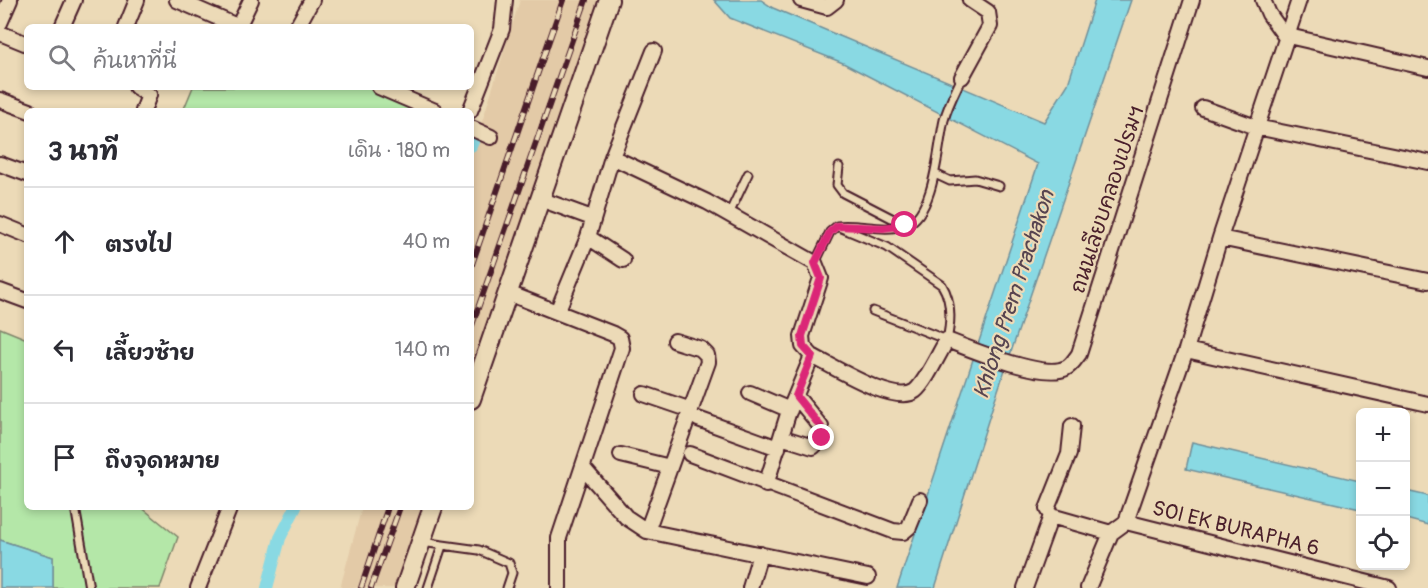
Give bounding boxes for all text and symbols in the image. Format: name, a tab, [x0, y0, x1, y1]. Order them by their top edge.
search box	[24, 24, 474, 90]
icon: search	[45, 41, 78, 74]
text: ค้นหาที่นี่	[93, 47, 177, 75]
street label: ถนนเลียบคลองเปรมฯ	[1064, 102, 1151, 297]
text: 3 นาที	[48, 136, 118, 168]
text: เดิน · 180 m	[348, 138, 450, 163]
water label: Khlong Prem Prachakon	[967, 185, 1061, 402]
route start	[891, 211, 917, 237]
icon: ahead	[48, 225, 81, 258]
text: 40 m	[403, 229, 450, 254]
text: ตรงไป	[105, 231, 173, 259]
icon: left	[48, 333, 81, 366]
text: 140 m	[395, 337, 450, 362]
text: เลี้ยวซ้าย	[105, 339, 195, 367]
map controls	[1356, 408, 1410, 570]
button: +	[1356, 408, 1410, 462]
route end	[808, 424, 834, 450]
icon: arrive	[48, 441, 81, 474]
text: ถึงจุดหมาย	[105, 447, 220, 475]
button: −	[1356, 462, 1410, 516]
street label: SOI EK BURAPHA 6	[1150, 495, 1322, 562]
button: locate	[1356, 516, 1410, 570]

